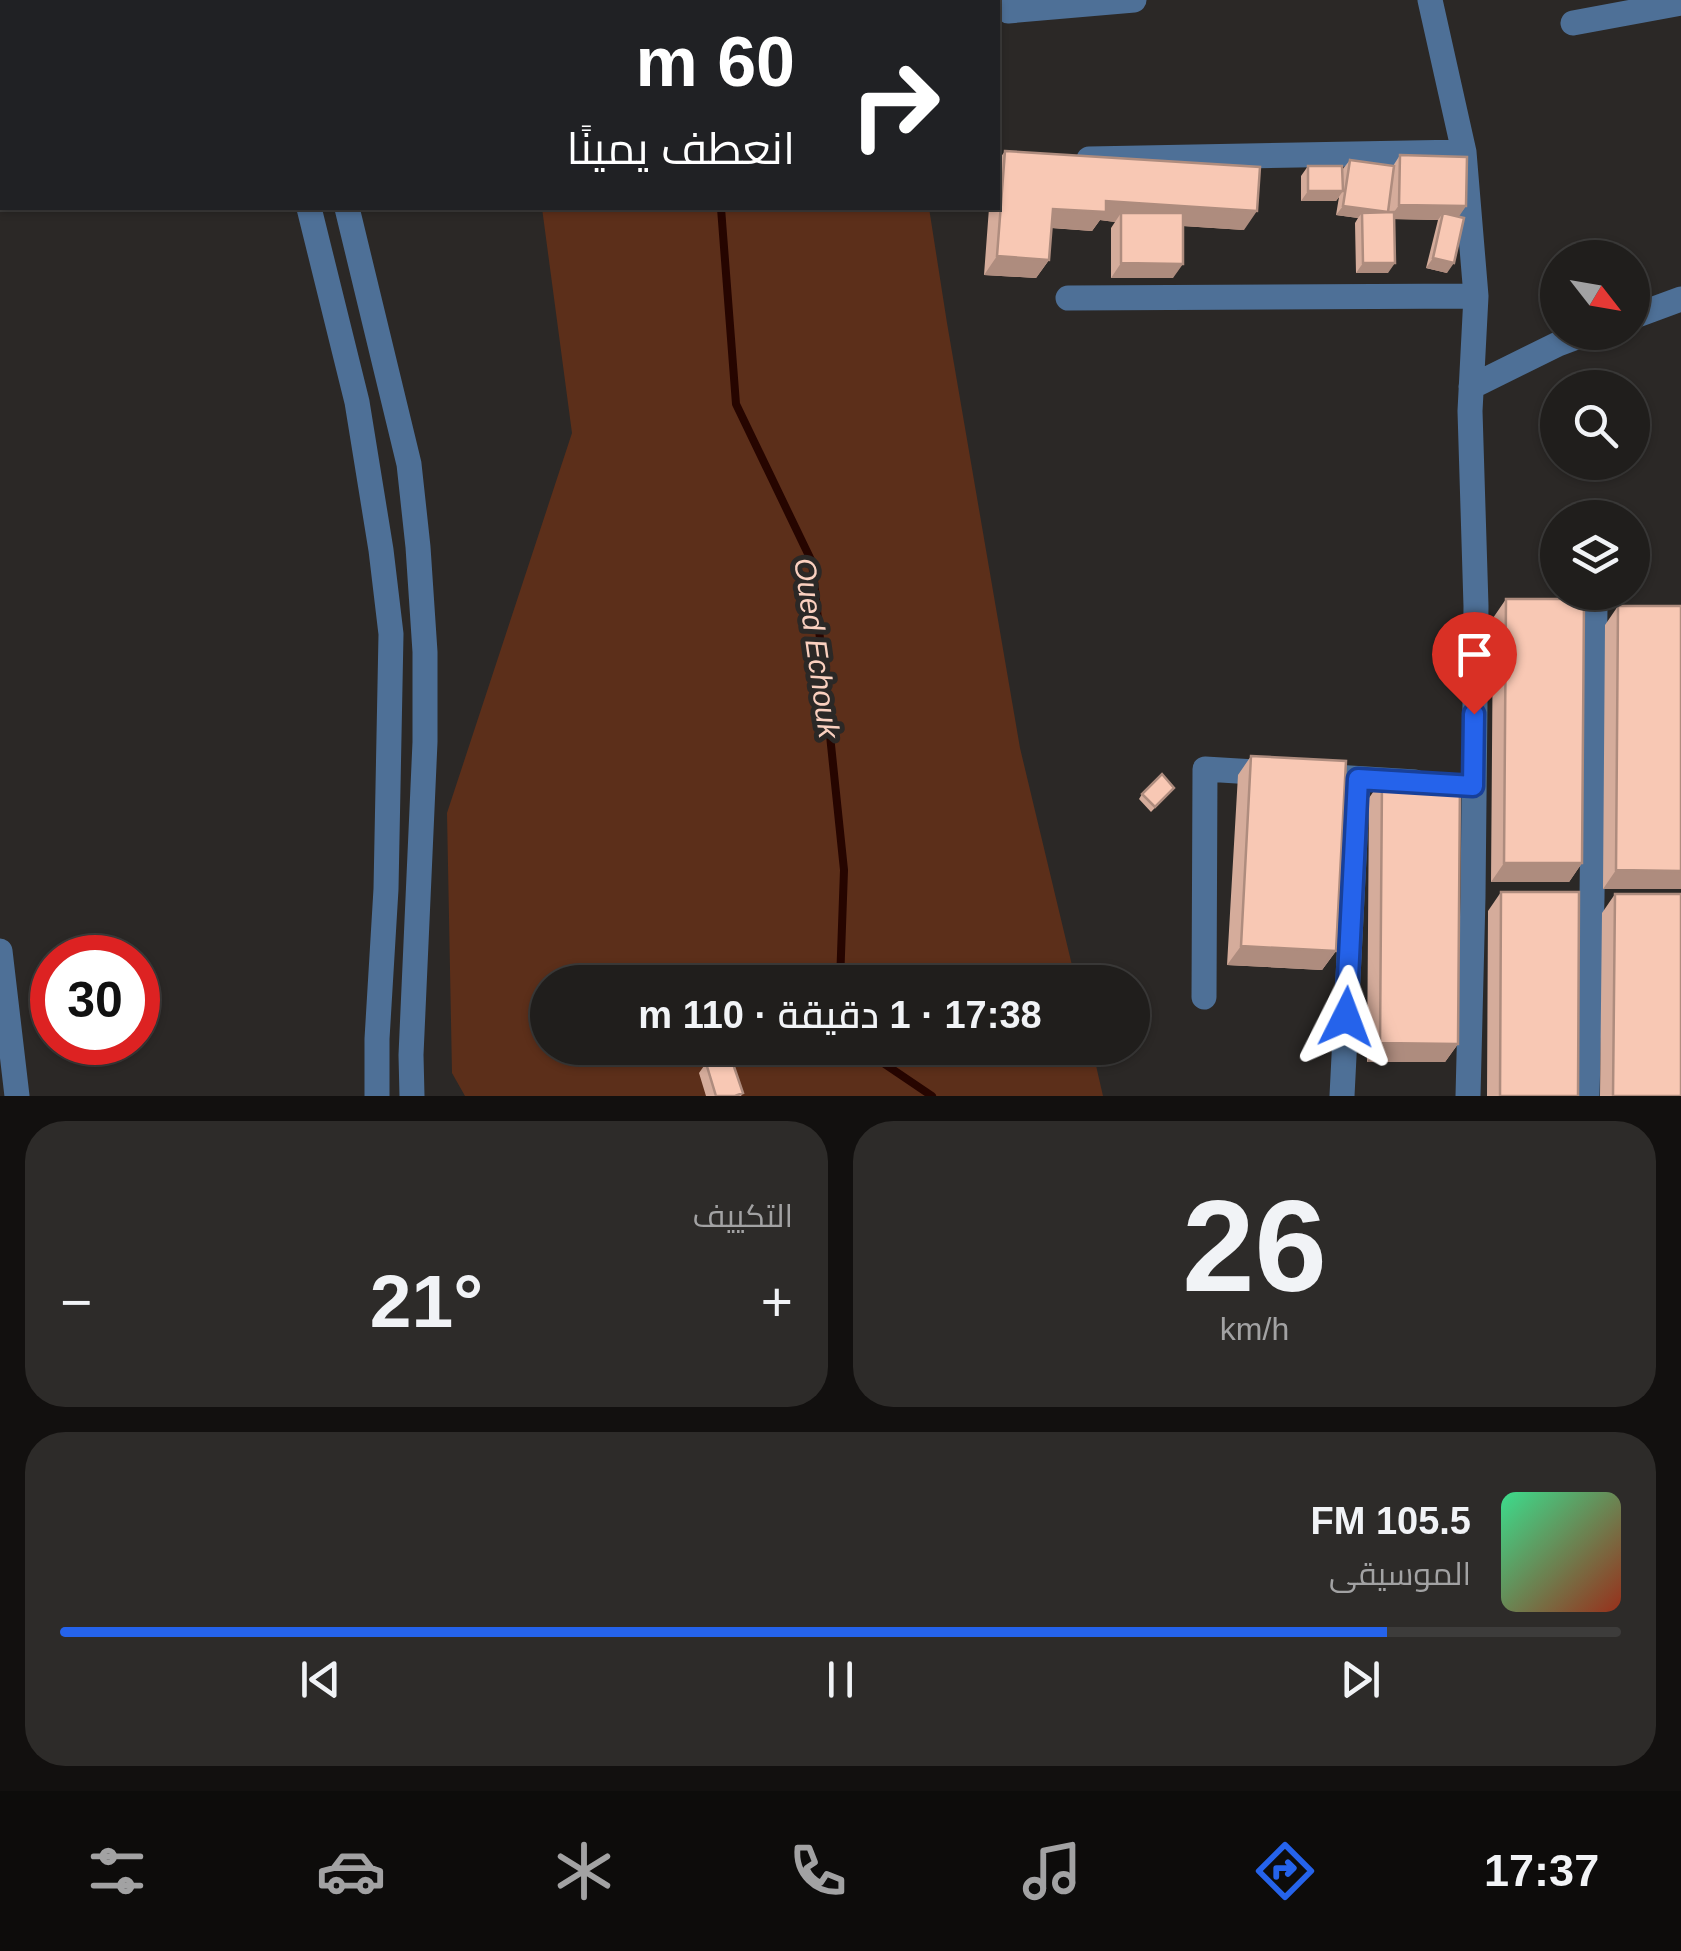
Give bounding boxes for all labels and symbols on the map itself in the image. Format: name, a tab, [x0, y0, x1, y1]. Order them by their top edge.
north arrow	[1540, 240, 1650, 350]
water label: Oued Echouk	[788, 556, 846, 742]
pin	[1432, 612, 1517, 715]
speed limit sign: 30	[30, 935, 160, 1065]
position arrow	[1294, 965, 1398, 1069]

